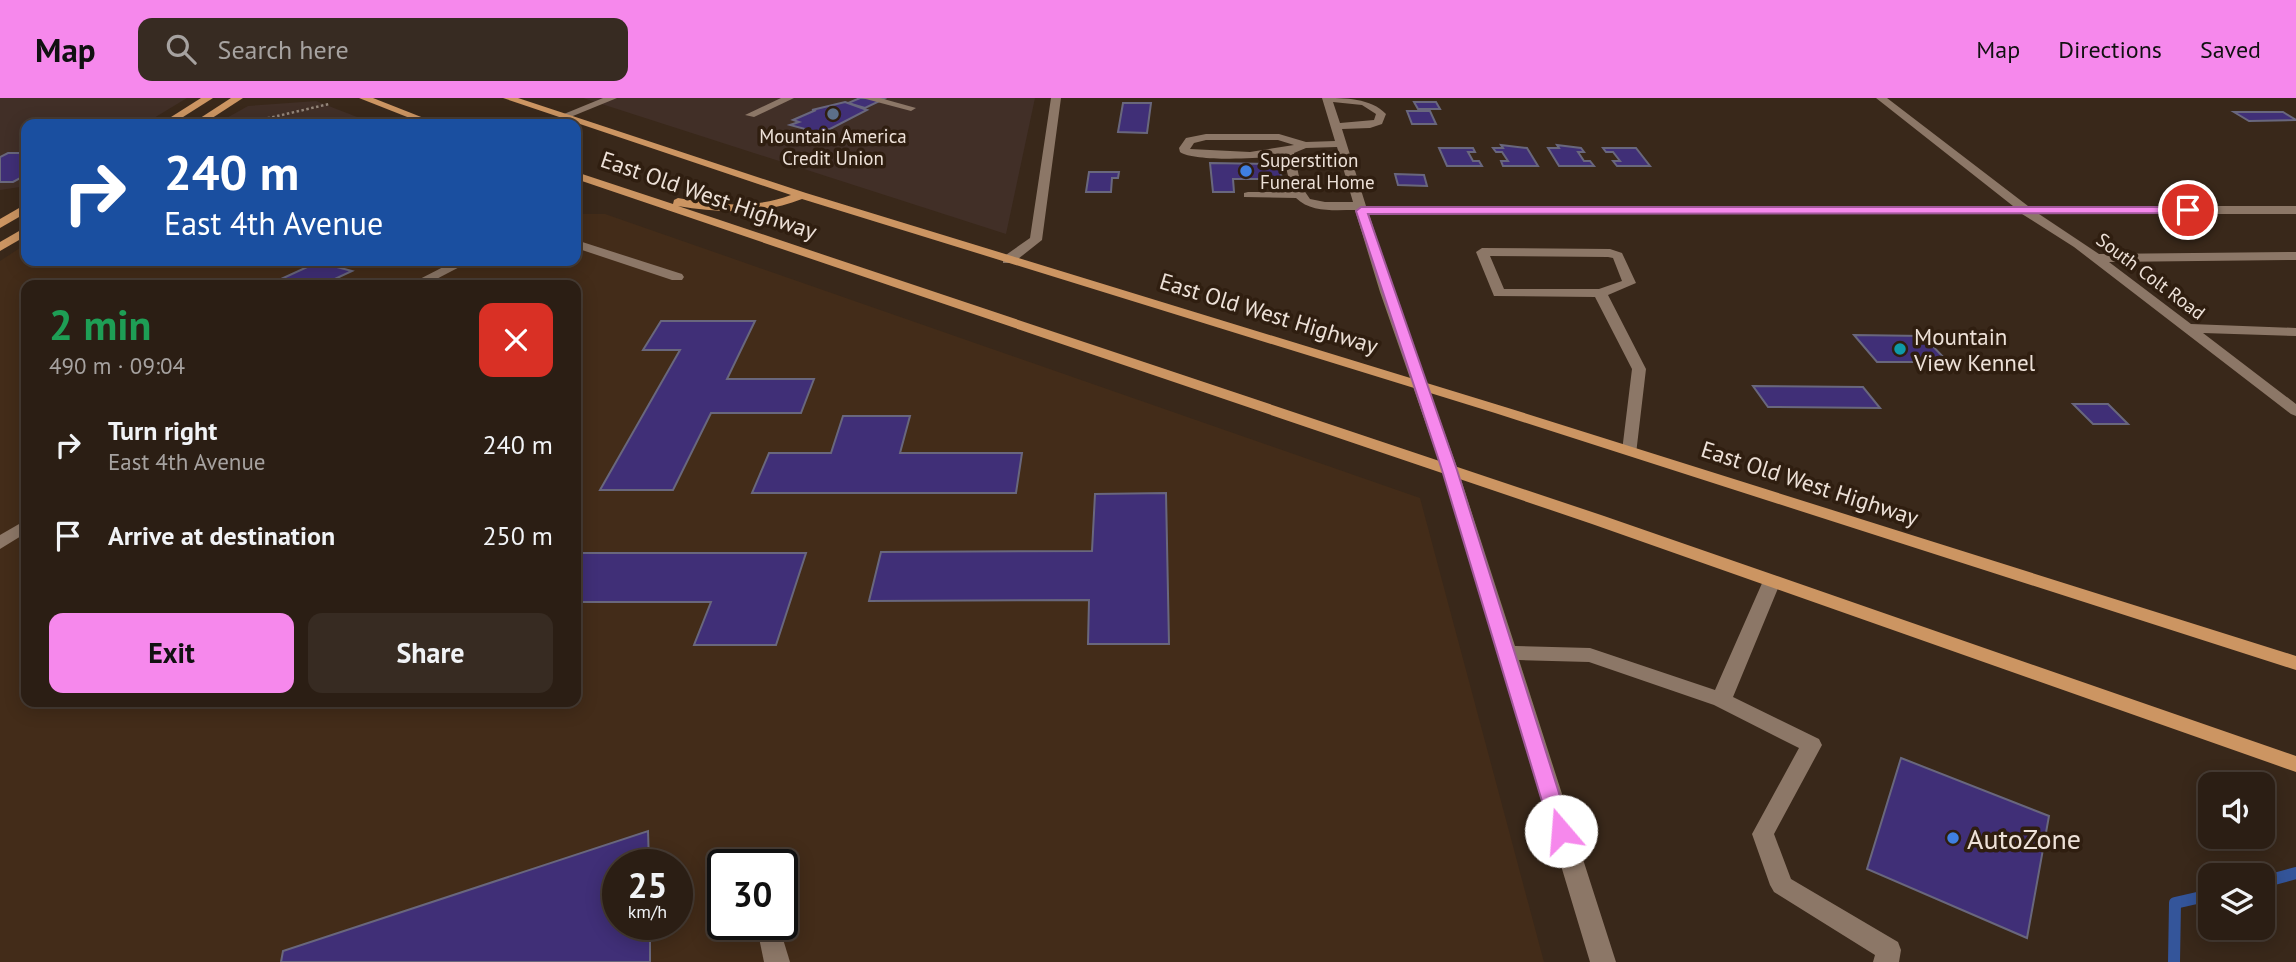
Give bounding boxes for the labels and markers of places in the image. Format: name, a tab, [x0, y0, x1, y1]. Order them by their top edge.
marker: Mountain America Credit Union	[825, 106, 841, 122]
place label: Mountain America Credit Union	[759, 124, 907, 170]
place label: Superstition Funeral Home	[1260, 148, 1375, 194]
marker: Superstition Funeral Home	[1238, 163, 1254, 179]
pin	[2158, 180, 2218, 240]
place label: Mountain View Kennel	[1913, 322, 2036, 377]
marker: Mountain View Kennel	[1892, 341, 1908, 357]
place label: AutoZone	[1967, 820, 2081, 857]
marker: AutoZone	[1945, 830, 1961, 846]

